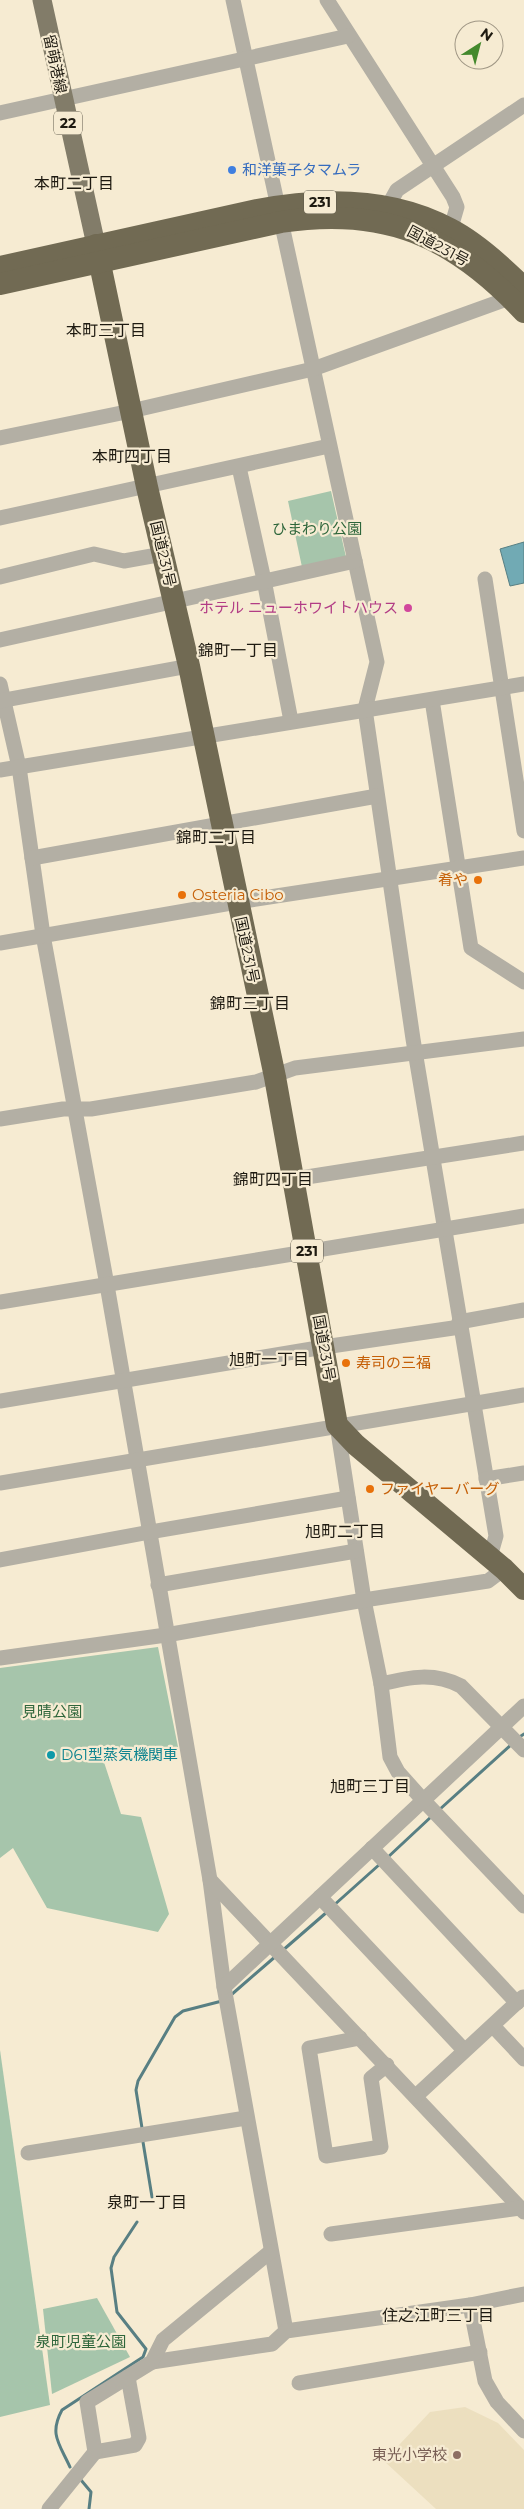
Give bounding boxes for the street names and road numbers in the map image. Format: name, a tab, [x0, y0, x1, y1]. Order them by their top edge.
street label: 留萌港線	[40, 33, 71, 95]
road number: 22	[54, 112, 82, 134]
road number: 231	[304, 190, 336, 213]
street label: 国道231号	[404, 221, 472, 270]
street label: 国道231号	[147, 519, 180, 589]
street label: 国道231号	[231, 915, 264, 985]
road number: 231	[291, 1240, 323, 1262]
street label: 国道231号	[309, 1313, 340, 1383]

